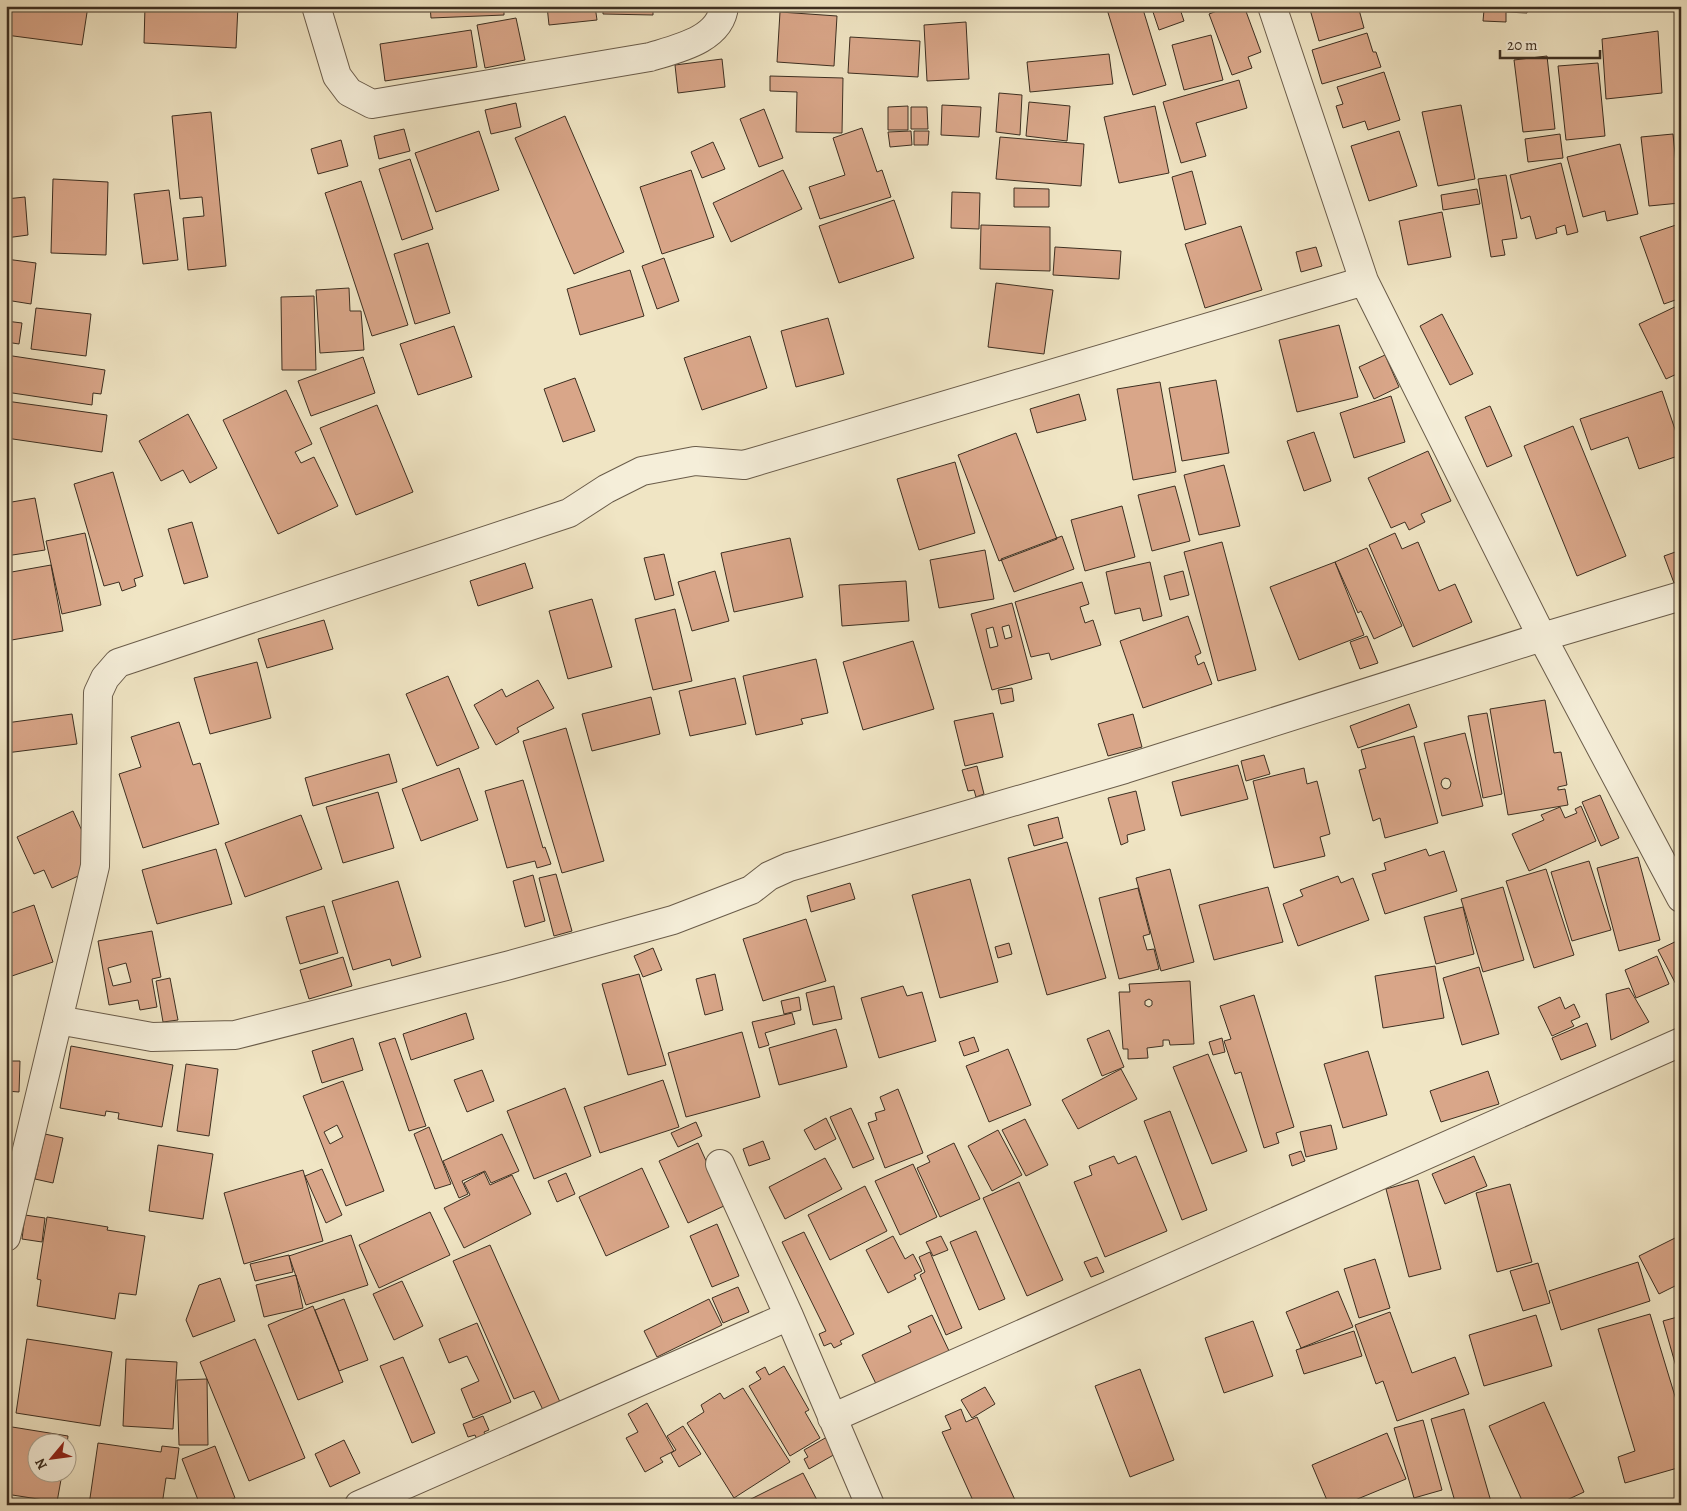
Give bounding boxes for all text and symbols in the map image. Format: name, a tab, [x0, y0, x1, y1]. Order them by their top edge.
scale bar	[1500, 28, 1600, 60]
text: 20 m	[1507, 35, 1538, 55]
north arrow	[28, 1434, 78, 1484]
text: N	[30, 1455, 52, 1473]

